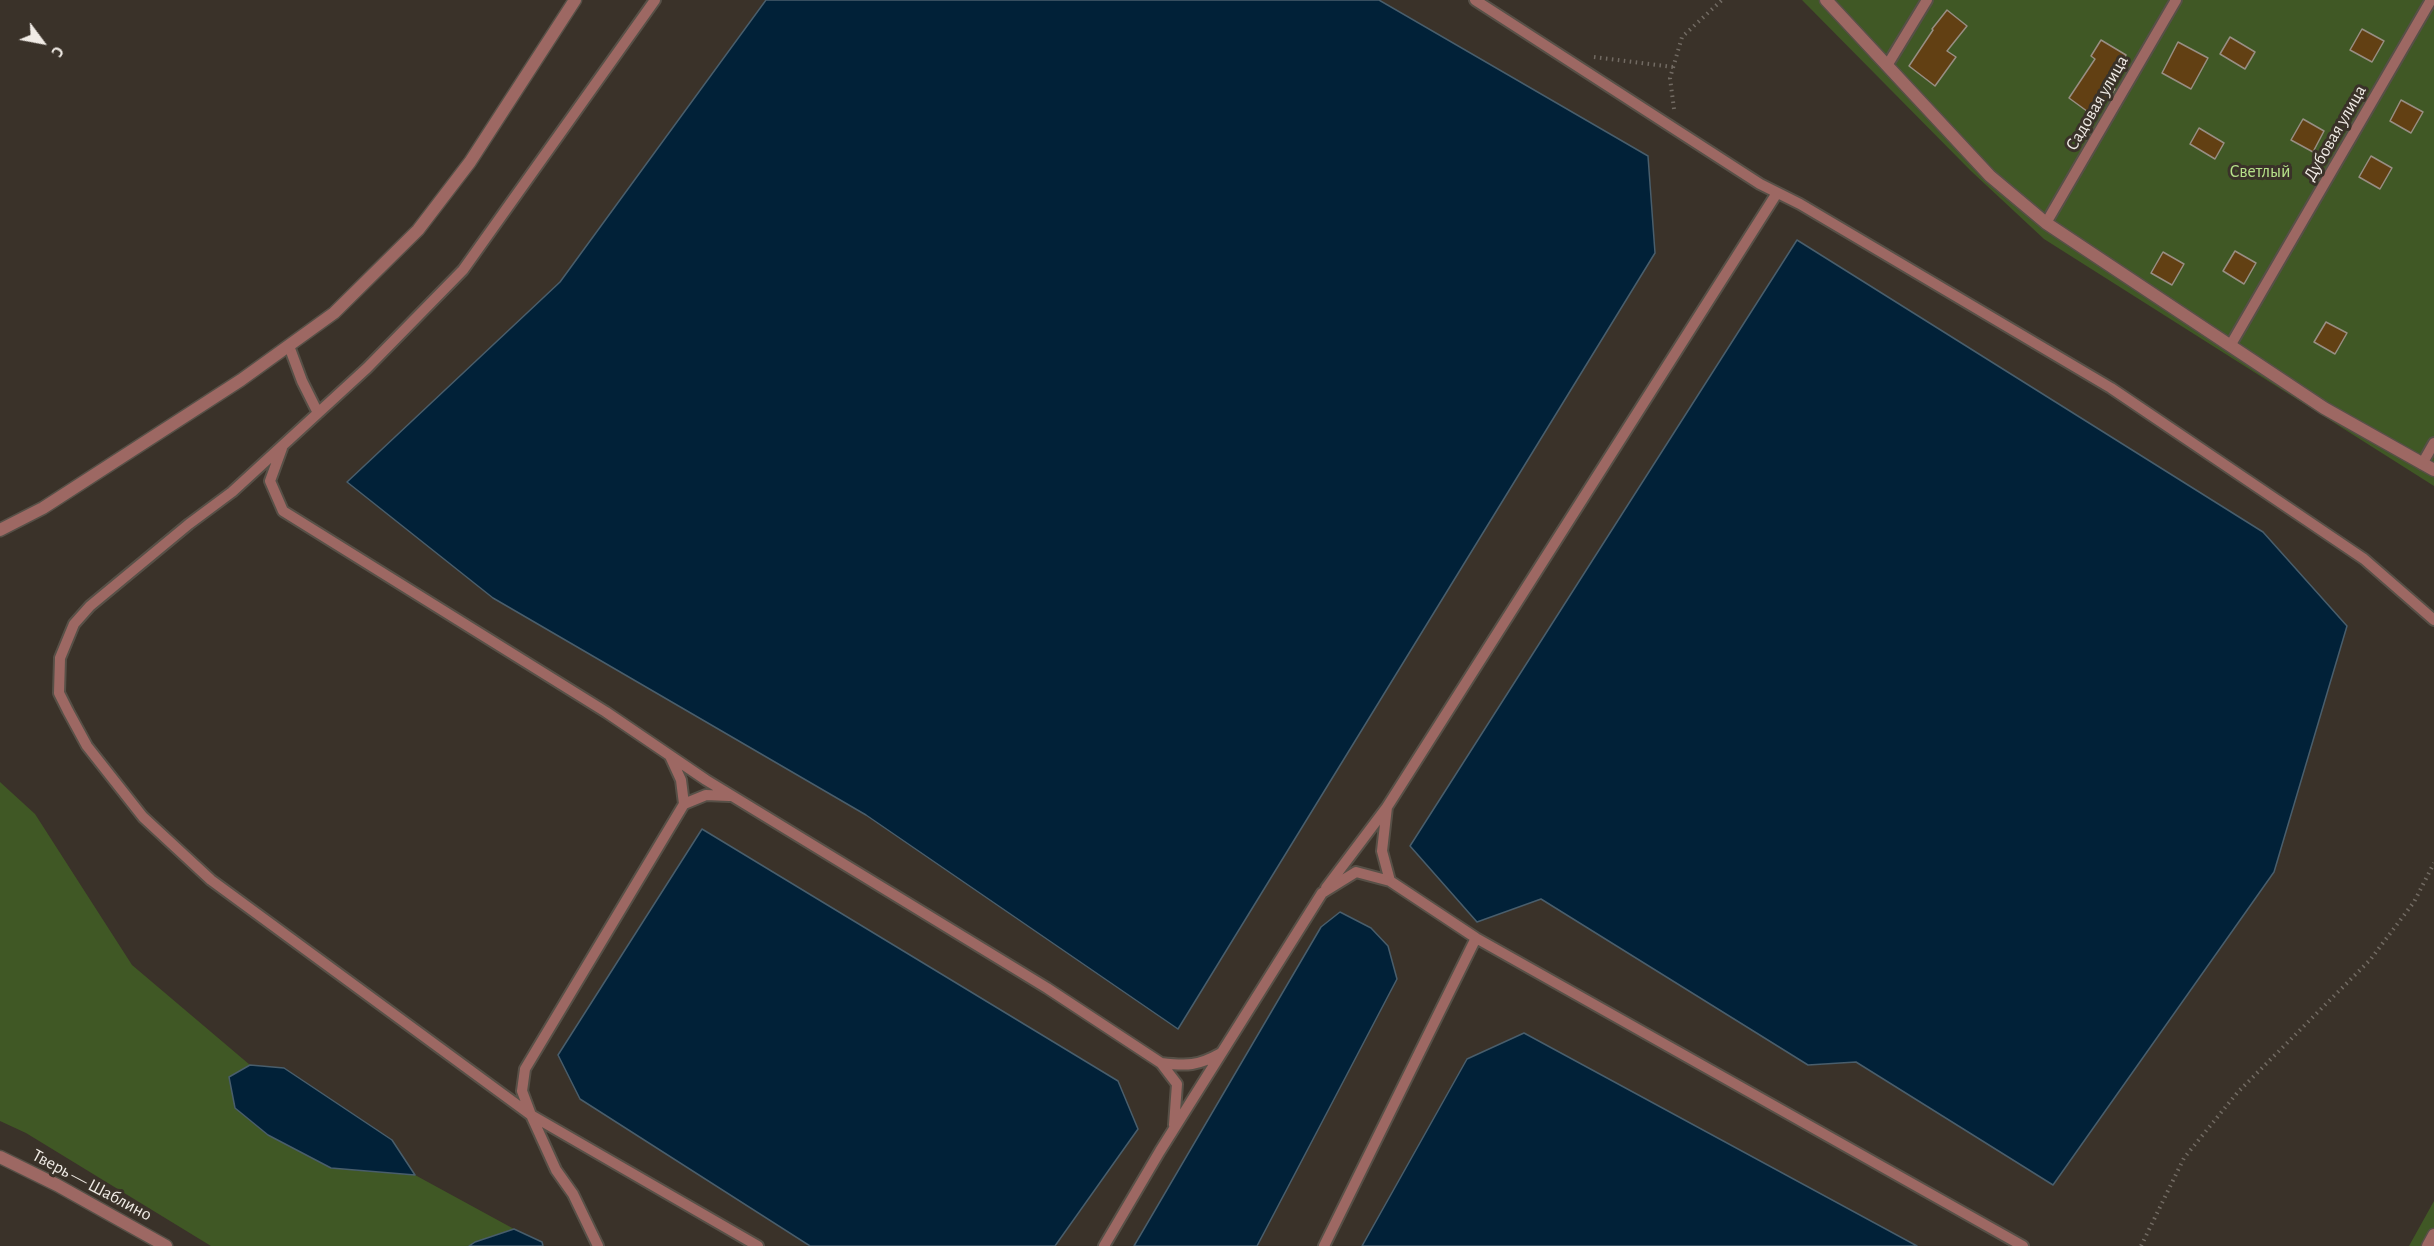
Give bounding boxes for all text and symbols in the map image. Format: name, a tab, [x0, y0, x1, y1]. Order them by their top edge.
north arrow	[12, 12, 72, 72]
text: С	[48, 44, 66, 60]
street label: Садовая улица	[2061, 51, 2133, 155]
street label: Дубовая улица	[2299, 81, 2371, 185]
park label: Светлый	[2229, 161, 2291, 183]
street label: Тверь — Шаблино	[29, 1144, 155, 1226]

